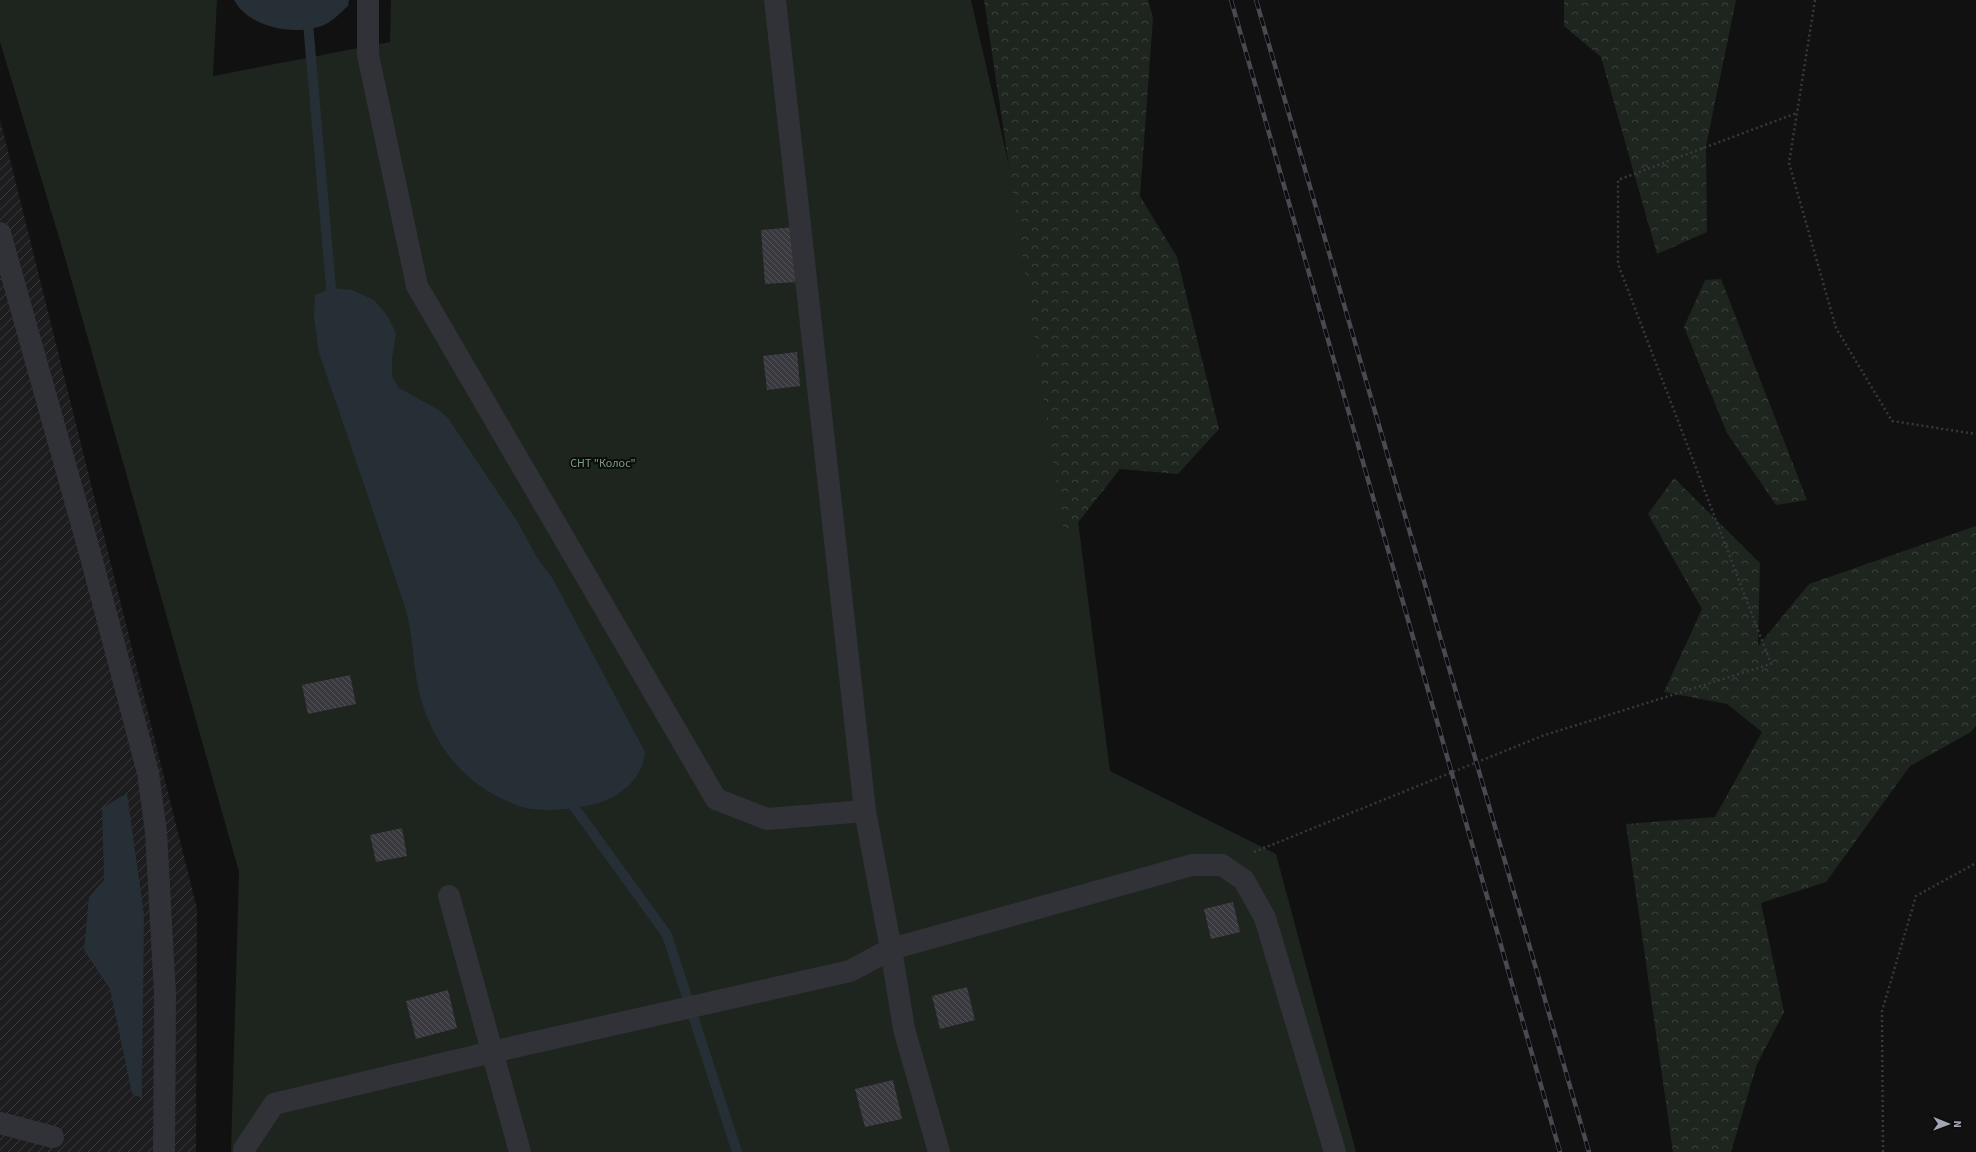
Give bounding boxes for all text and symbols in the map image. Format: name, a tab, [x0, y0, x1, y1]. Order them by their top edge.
park label: СНТ "Колос"	[570, 455, 636, 472]
north arrow	[1928, 1104, 1968, 1144]
text: N	[1950, 1120, 1965, 1128]

